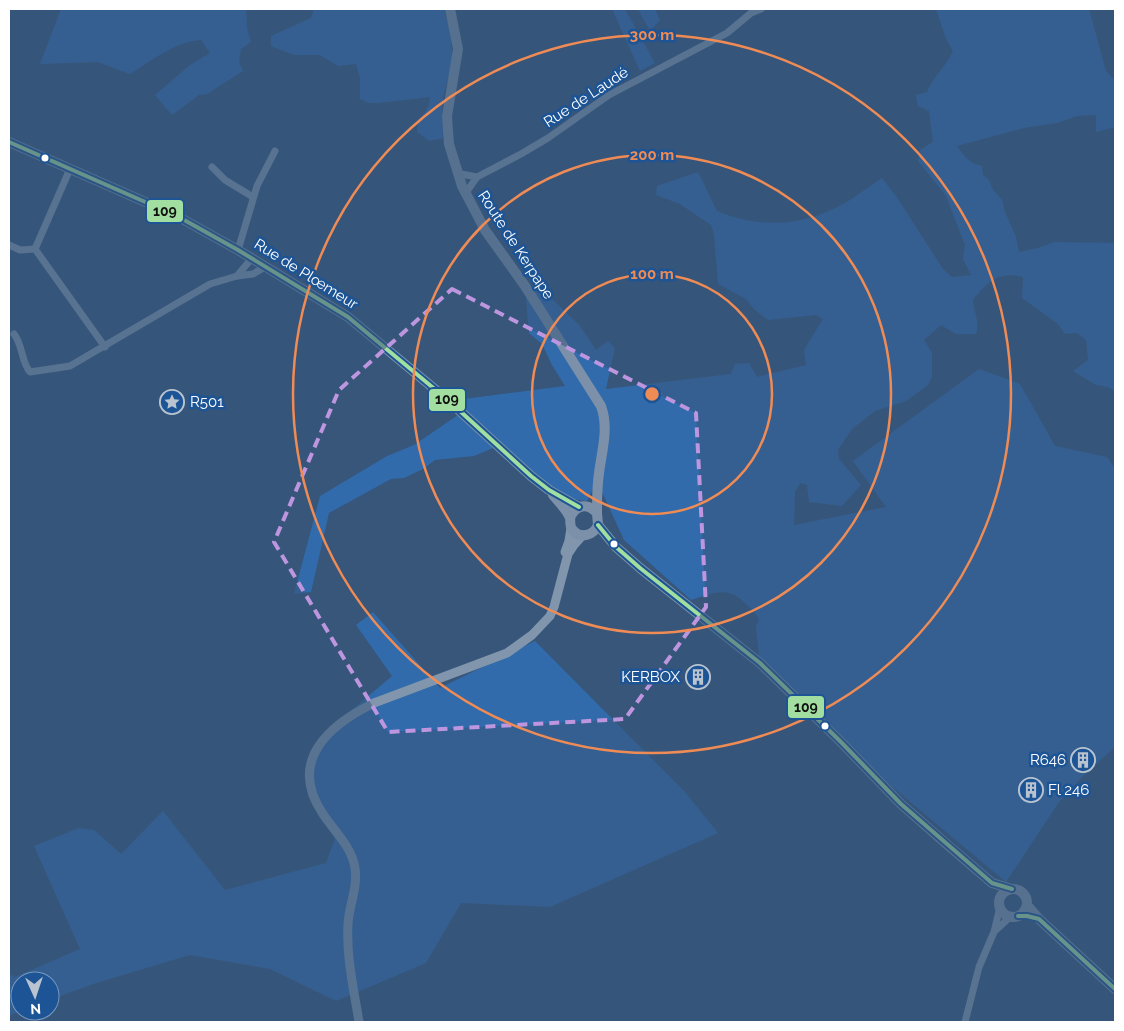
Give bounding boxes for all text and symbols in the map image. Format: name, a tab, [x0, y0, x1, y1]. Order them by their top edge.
text: 300 m	[630, 26, 674, 44]
street label: Rue de Laudé	[540, 63, 632, 131]
text: 200 m	[630, 146, 674, 164]
unlabelled marker	[40, 153, 50, 163]
street label: Route de Kerpape	[474, 187, 558, 303]
line badge: 109	[146, 199, 184, 223]
text: 109	[153, 203, 177, 219]
street label: Rue de Plœmeur	[251, 235, 362, 314]
text: 100 m	[630, 265, 674, 283]
centre of rings	[643, 385, 661, 403]
line badge: 109	[428, 388, 466, 412]
place icon: R501	[159, 389, 185, 415]
text: 109	[435, 391, 459, 407]
place label: R501	[190, 393, 224, 411]
unlabelled marker	[609, 539, 619, 549]
building icon: KERBOX	[685, 664, 711, 690]
place label: KERBOX	[621, 668, 681, 686]
line badge: 109	[787, 695, 825, 719]
text: 109	[794, 699, 818, 715]
unlabelled marker	[820, 721, 830, 731]
building icon: R646	[1070, 747, 1096, 773]
place label: R646	[1030, 751, 1066, 769]
building icon: Fl 246	[1018, 777, 1044, 803]
place label: Fl 246	[1048, 781, 1089, 799]
north arrow	[10, 971, 60, 1021]
text: N	[30, 1001, 41, 1017]

